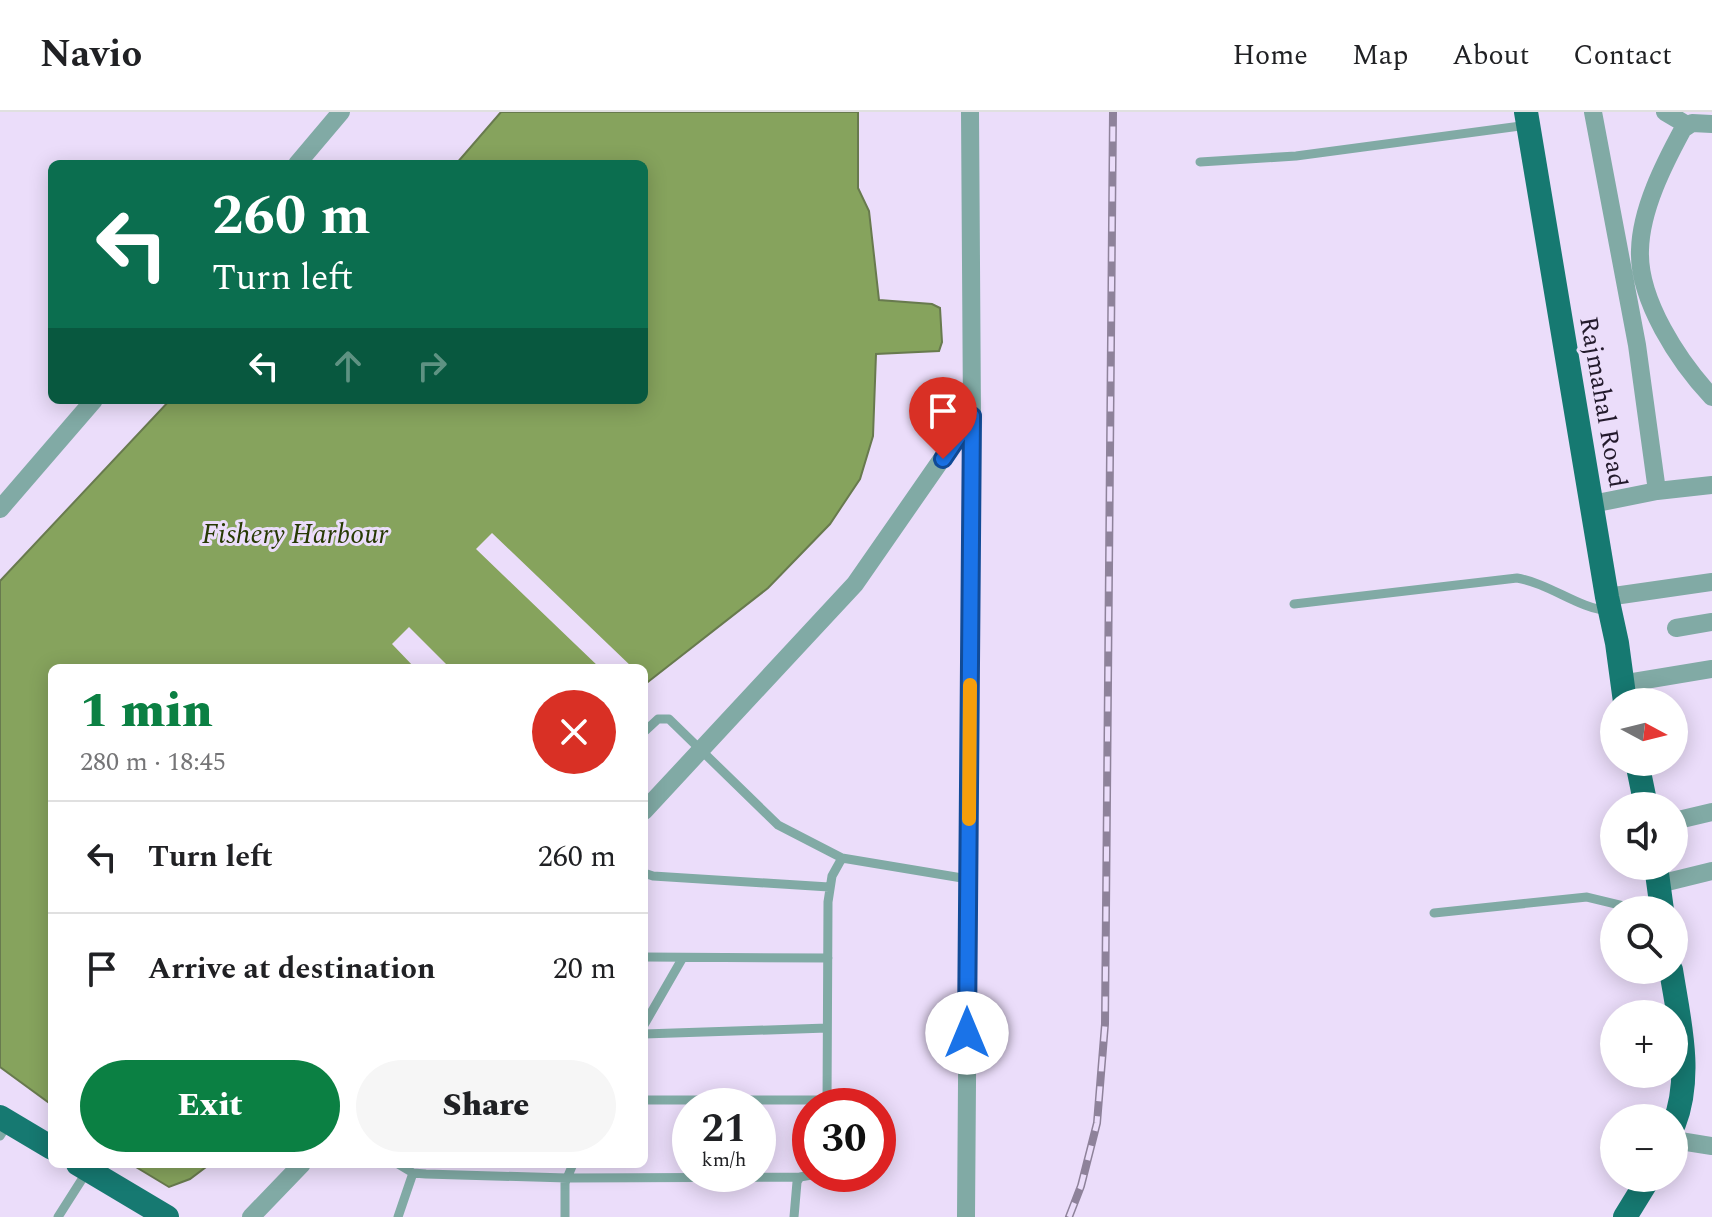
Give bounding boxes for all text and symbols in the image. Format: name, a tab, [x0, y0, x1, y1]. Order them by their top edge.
text: Navio	[40, 26, 142, 84]
text: Home	[1232, 34, 1308, 77]
text: Map	[1352, 34, 1408, 77]
text: About	[1452, 34, 1529, 77]
text: Contact	[1573, 34, 1672, 77]
text: 260 m	[212, 174, 371, 259]
icon: left	[80, 192, 184, 296]
text: Turn left	[212, 251, 353, 306]
street label: Rajmahal Road	[1568, 313, 1638, 491]
icon: left	[242, 344, 286, 388]
icon: ahead	[326, 344, 370, 388]
icon: right	[410, 344, 454, 388]
pin	[909, 377, 977, 459]
icon: arrive	[921, 389, 965, 433]
water label: Fishery Harbour	[202, 513, 389, 556]
text: 1 min	[80, 675, 213, 748]
north arrow	[1600, 688, 1688, 776]
map controls	[1600, 688, 1688, 1192]
button: close	[532, 690, 616, 774]
text: 280 m · 18:45	[80, 742, 226, 782]
button: sound	[1600, 792, 1688, 880]
text: Turn left	[148, 834, 273, 880]
text: 260 m	[538, 834, 616, 880]
icon: left	[80, 835, 124, 879]
button: search	[1600, 896, 1688, 984]
text: Arrive at destination	[148, 946, 435, 992]
text: 20 m	[553, 946, 616, 992]
icon: arrive	[80, 947, 124, 991]
position arrow	[925, 991, 1009, 1075]
button: +	[1600, 1000, 1688, 1088]
button: Exit	[80, 1060, 340, 1152]
button: Share	[356, 1060, 616, 1152]
speed limit sign: 30	[792, 1088, 896, 1192]
text: 21	[702, 1099, 746, 1160]
button: −	[1600, 1104, 1688, 1192]
text: km/h	[702, 1145, 747, 1175]

